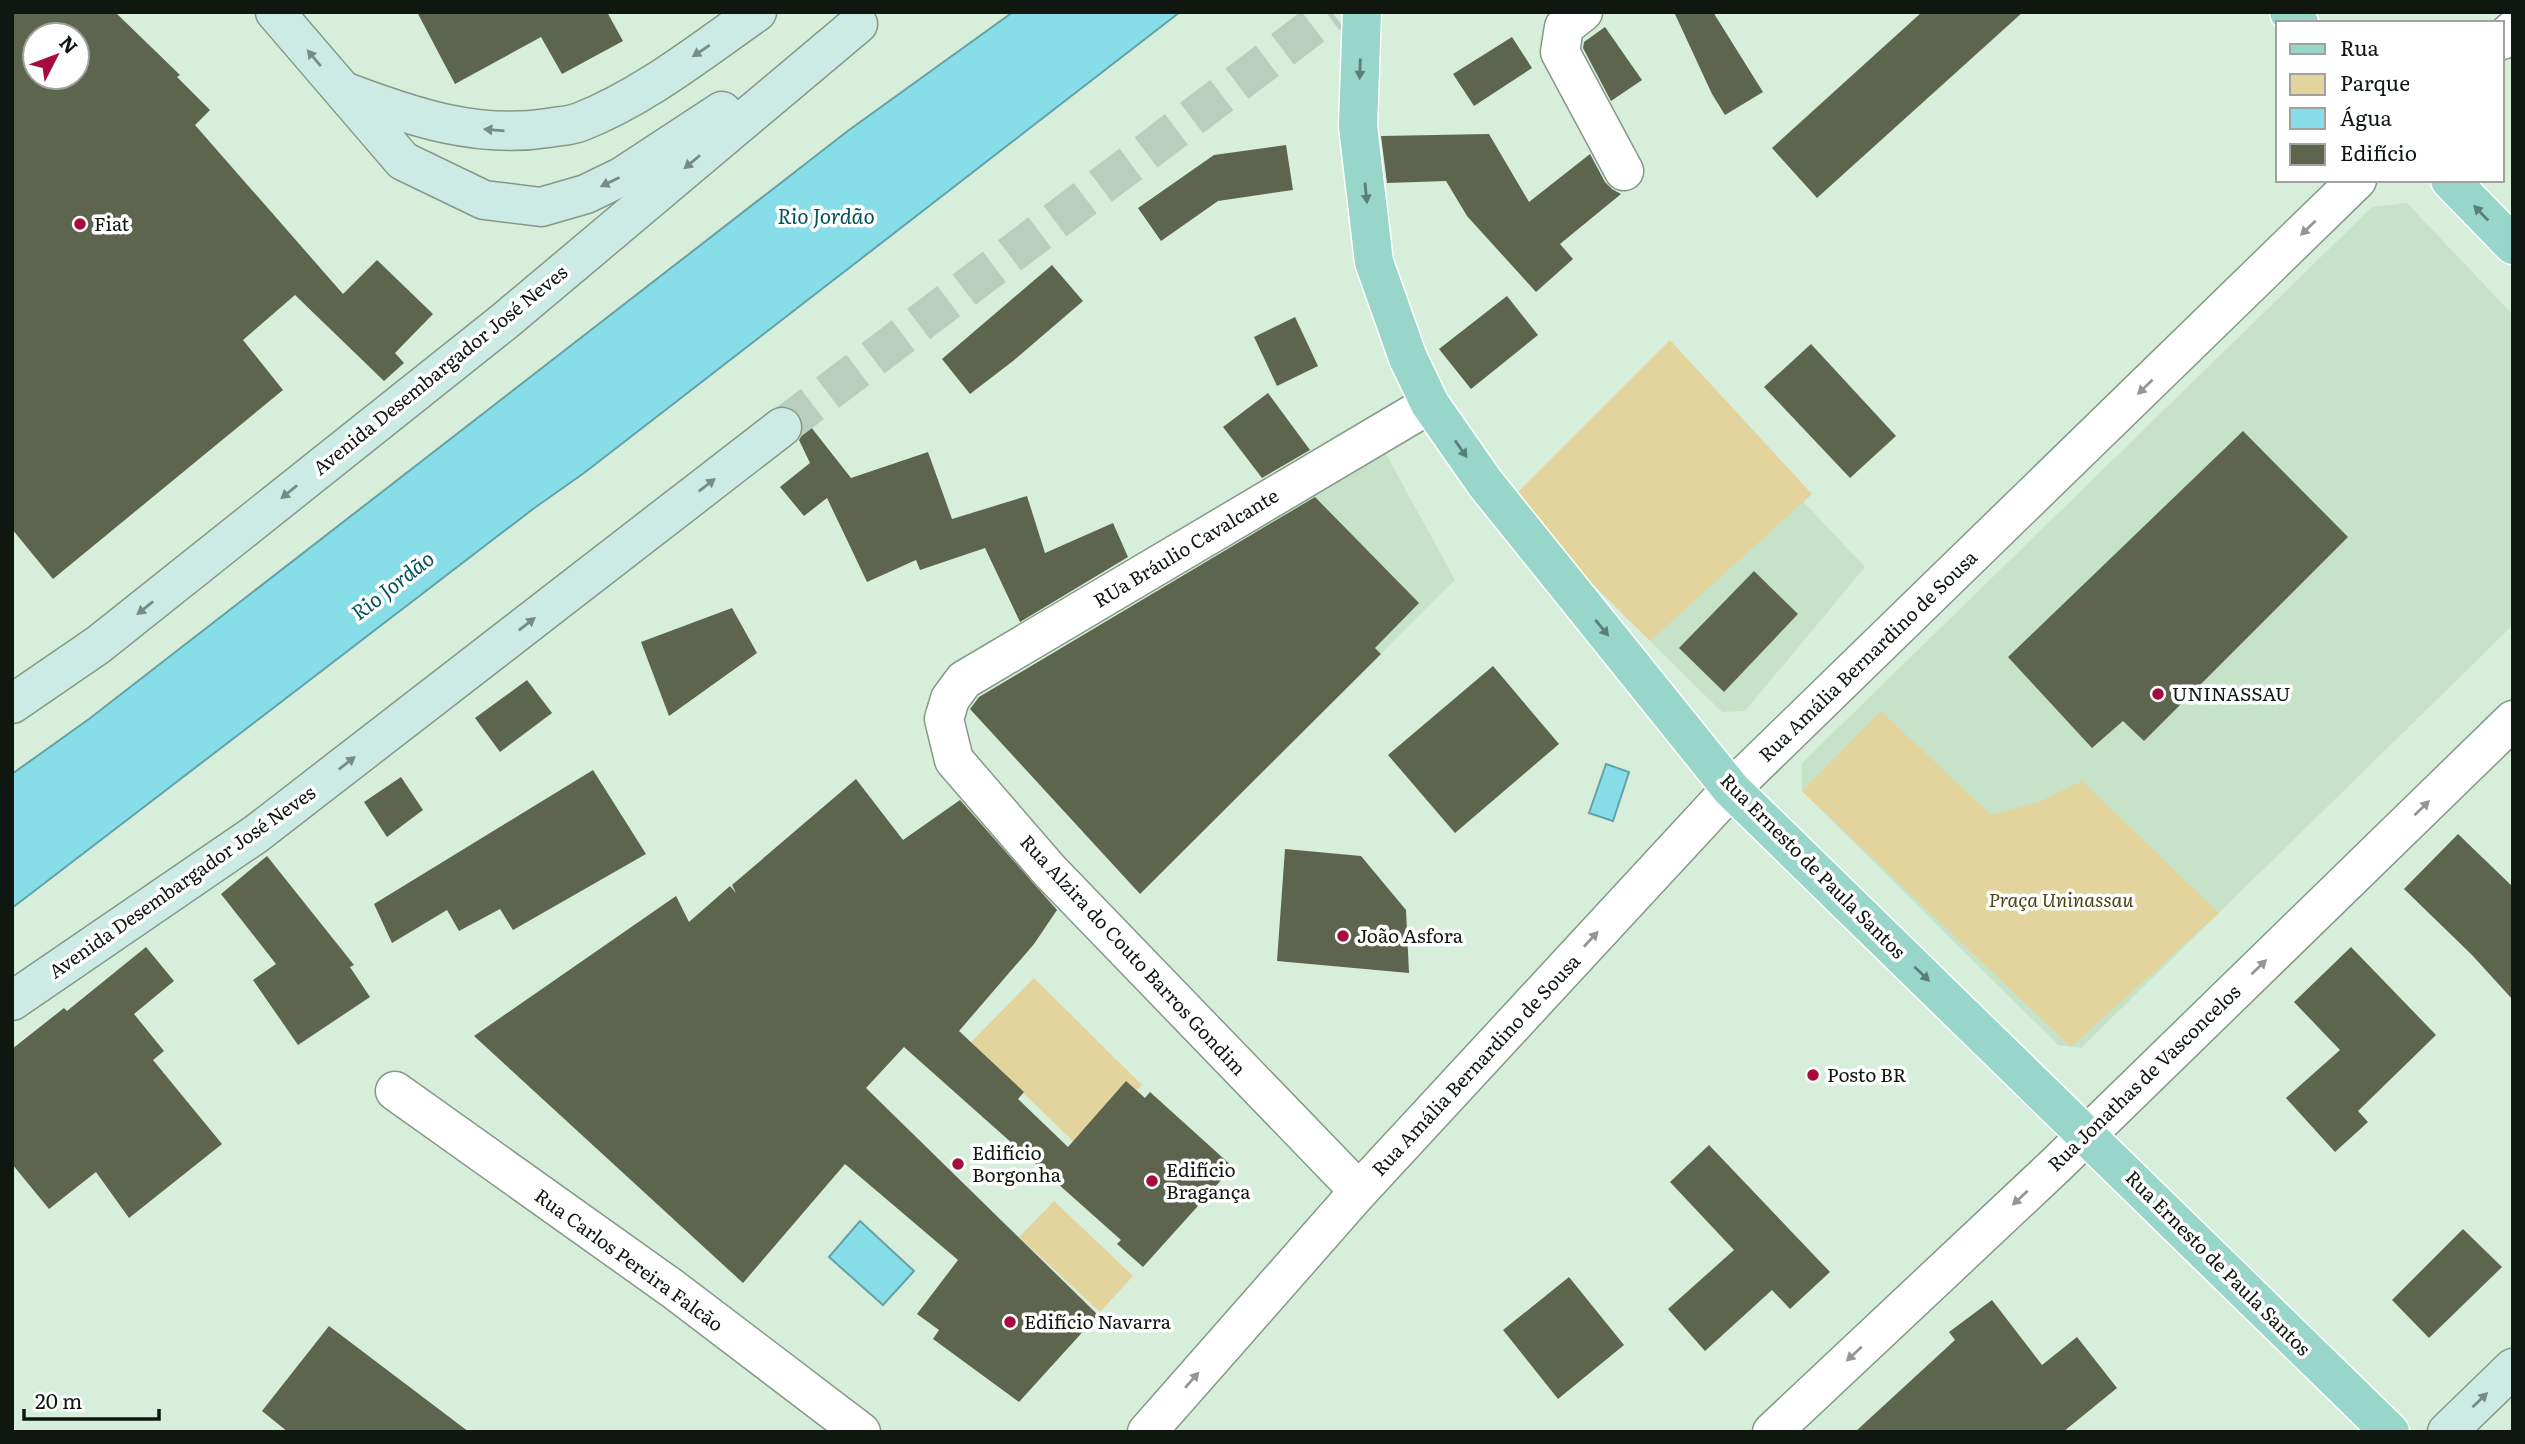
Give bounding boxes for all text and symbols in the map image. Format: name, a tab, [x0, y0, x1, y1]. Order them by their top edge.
north arrow	[21, 21, 91, 91]
legend	[2276, 21, 2504, 182]
text: N	[54, 29, 85, 59]
text: Rua	[2340, 31, 2380, 62]
one-way arrow	[692, 44, 710, 58]
one-way arrow	[306, 49, 321, 67]
one-way arrow	[1354, 58, 1366, 80]
text: Parque	[2340, 66, 2410, 97]
text: Água	[2340, 101, 2392, 132]
one-way arrow	[483, 124, 505, 135]
text: Edifício	[2340, 136, 2417, 167]
one-way arrow	[684, 154, 701, 169]
one-way arrow	[600, 176, 620, 188]
one-way arrow	[1361, 183, 1372, 205]
water label: Rio Jordão	[777, 199, 875, 230]
one-way arrow	[2474, 205, 2490, 222]
place label: Fiat	[94, 209, 130, 237]
marker: Fiat	[72, 216, 88, 232]
one-way arrow	[2300, 219, 2317, 235]
street label: Avenida Desembargador José Neves	[306, 257, 573, 481]
one-way arrow	[2136, 378, 2153, 395]
one-way arrow	[1454, 440, 1468, 458]
one-way arrow	[698, 478, 716, 492]
street label: RUa Bráulio Cavalcante	[1088, 481, 1283, 614]
one-way arrow	[281, 485, 299, 500]
water label: Rio Jordão	[343, 542, 440, 626]
street label: Rua Amália Bernardino de Sousa	[1752, 542, 1983, 768]
one-way arrow	[136, 600, 154, 615]
one-way arrow	[518, 617, 536, 632]
one-way arrow	[1594, 618, 1609, 636]
place label: UNINASSAU	[2172, 679, 2290, 707]
marker: UNINASSAU	[2150, 686, 2166, 702]
one-way arrow	[338, 756, 356, 771]
street label: Rua Ernesto de Paula Santos	[1715, 766, 1913, 965]
street label: Avenida Desembargador José Neves	[42, 778, 321, 984]
one-way arrow	[2413, 801, 2430, 817]
street label: Rua Alzira do Couto Barros Gondim	[1014, 828, 1253, 1081]
park label: Praça Uninassau	[1989, 885, 2134, 913]
place label: João Asfora	[1357, 921, 1464, 949]
marker: João Asfora	[1335, 928, 1351, 944]
one-way arrow	[1583, 931, 1599, 948]
street label: Rua Amália Bernardino de Sousa	[1365, 947, 1586, 1182]
one-way arrow	[2250, 959, 2267, 975]
one-way arrow	[1913, 965, 1930, 981]
street label: Rua Jonathas de Vasconcelos	[2041, 977, 2246, 1177]
place label: Posto BR	[1827, 1060, 1907, 1088]
marker: Posto BR	[1805, 1067, 1821, 1083]
place label: Edifício Borgonha	[972, 1138, 1062, 1188]
place label: Edifício Bragança	[1166, 1155, 1251, 1205]
marker: Edifício Borgonha	[950, 1156, 966, 1172]
street label: Rua Ernesto de Paula Santos	[2120, 1163, 2318, 1362]
marker: Edifício Bragança	[1144, 1173, 1160, 1189]
street label: Rua Carlos Pereira Falcão	[529, 1181, 730, 1337]
one-way arrow	[2012, 1190, 2029, 1206]
place label: Edifício Navarra	[1024, 1307, 1172, 1335]
marker: Edifício Navarra	[1002, 1314, 1018, 1330]
one-way arrow	[1846, 1346, 1863, 1362]
one-way arrow	[1184, 1372, 1199, 1389]
scale bar	[24, 1378, 159, 1422]
text: 20 m	[35, 1384, 82, 1415]
one-way arrow	[2471, 1393, 2488, 1409]

